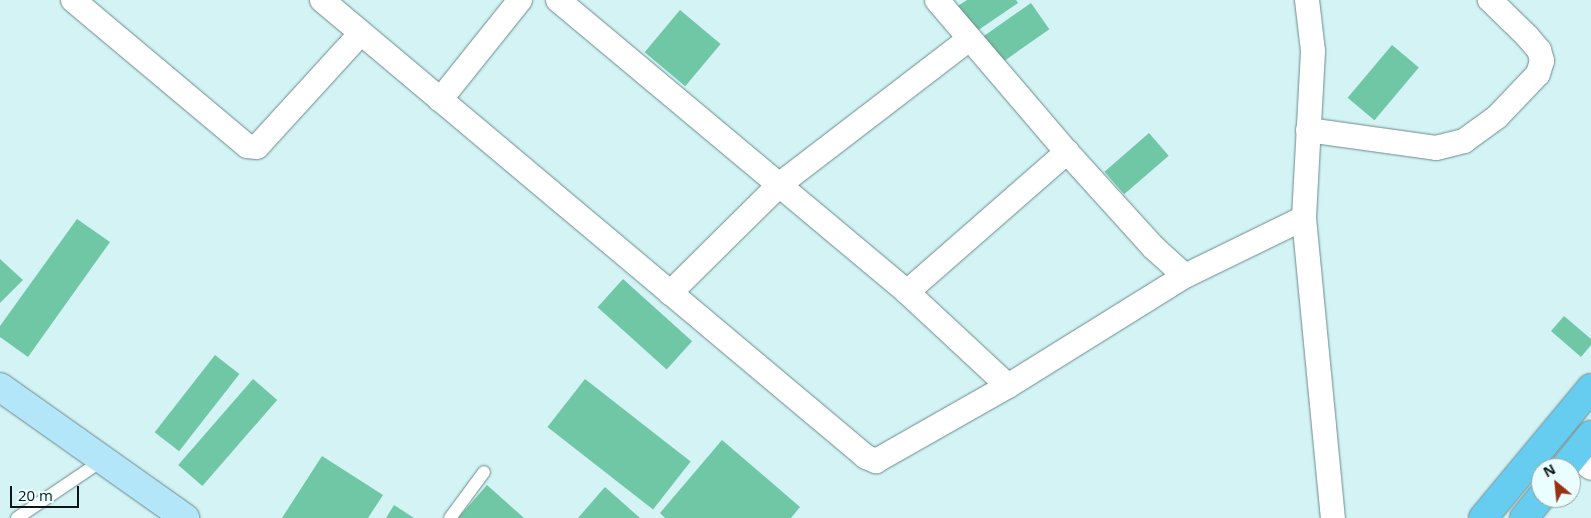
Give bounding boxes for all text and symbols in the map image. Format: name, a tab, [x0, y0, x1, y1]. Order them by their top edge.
north arrow	[1531, 458, 1581, 508]
text: N	[1540, 459, 1559, 481]
scale bar	[12, 476, 81, 508]
text: 20 m	[18, 485, 53, 505]

